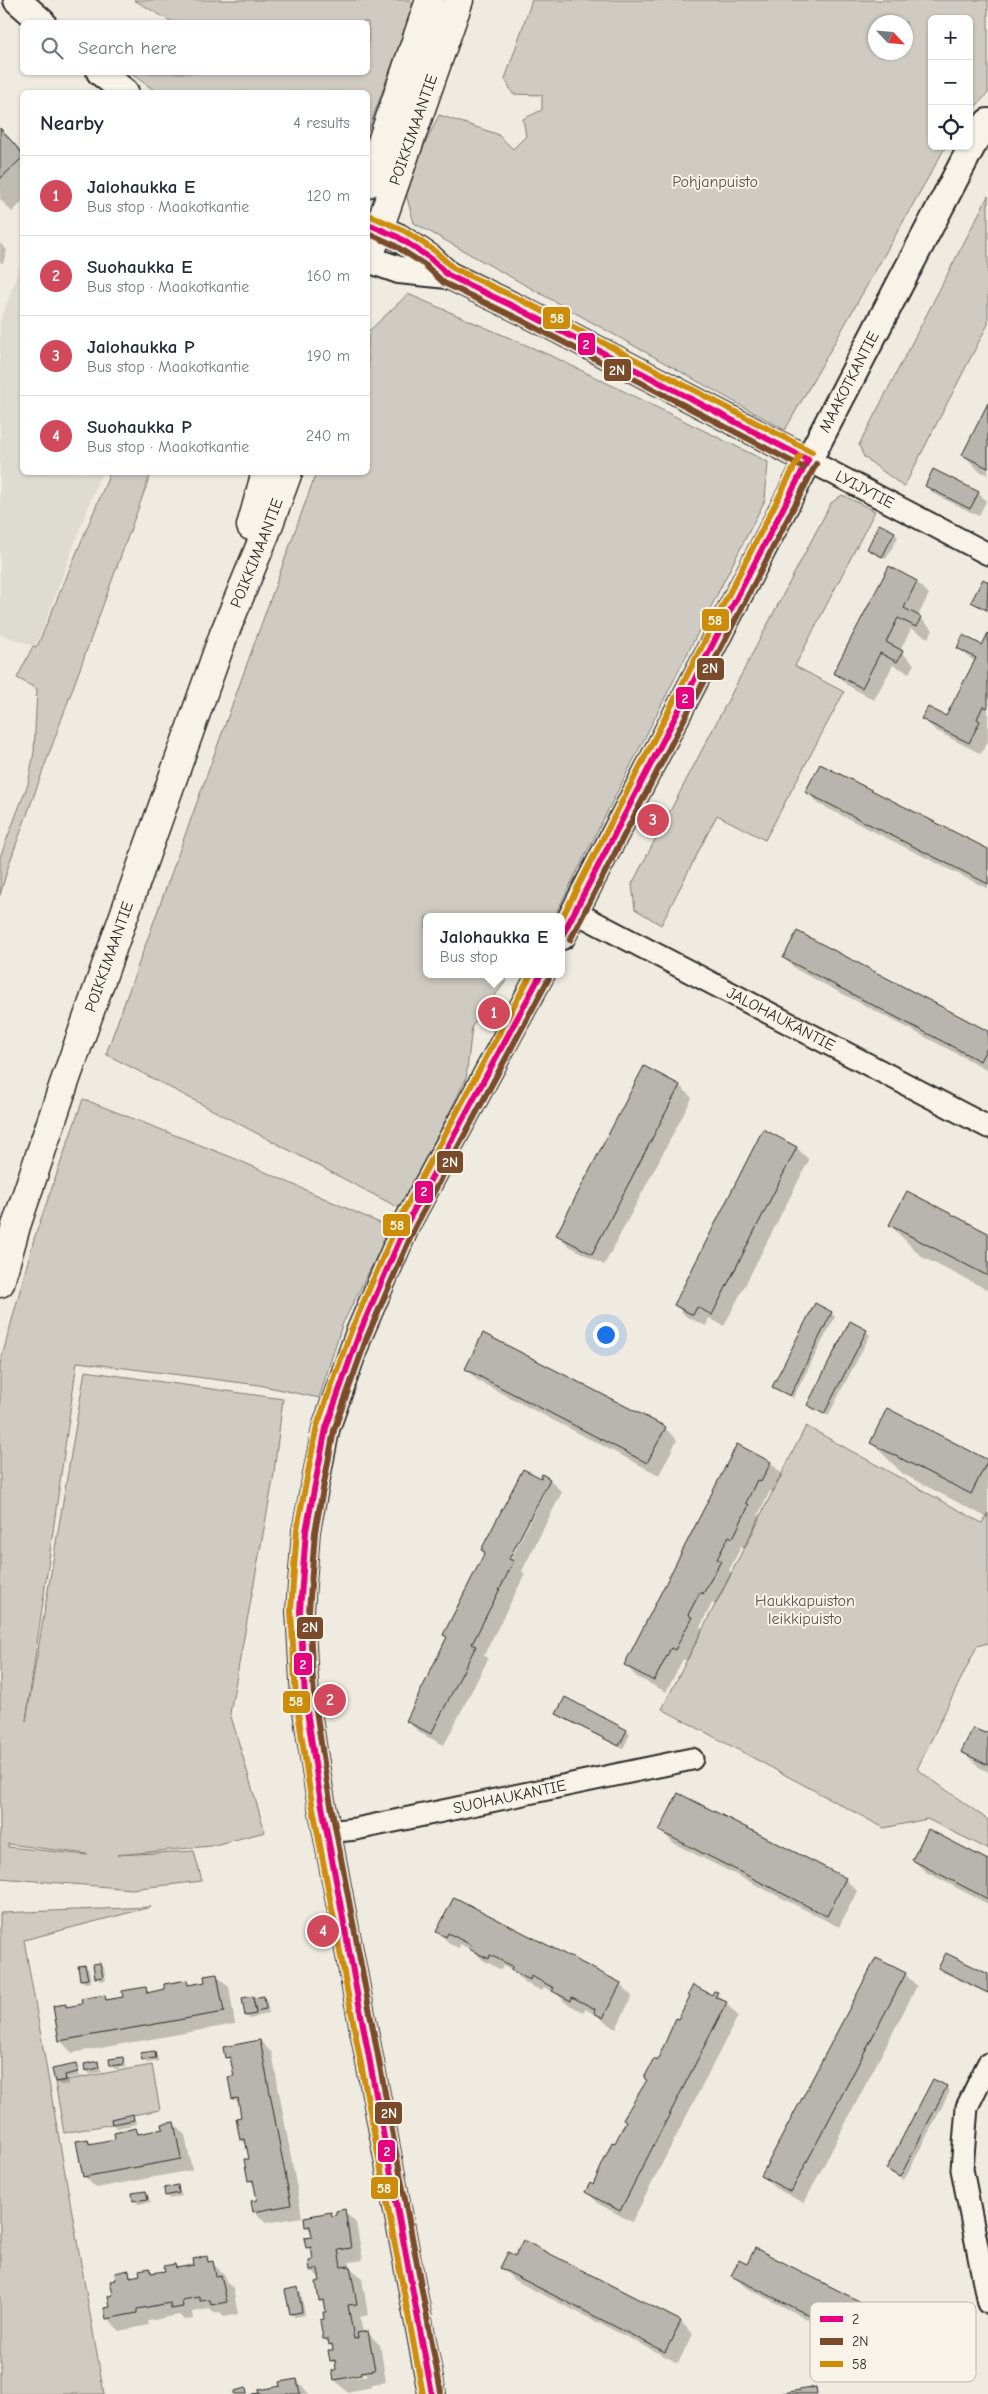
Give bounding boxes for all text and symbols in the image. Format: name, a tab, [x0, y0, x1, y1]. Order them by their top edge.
north arrow	[868, 15, 913, 60]
map controls	[928, 15, 973, 150]
button: +	[928, 15, 973, 60]
search box	[20, 20, 370, 75]
icon: search	[38, 34, 66, 62]
text: Search here	[78, 37, 177, 59]
button: −	[928, 60, 973, 105]
street label: POIKKIMAANTIE	[386, 72, 441, 188]
button: locate	[928, 105, 973, 150]
text: Nearby	[40, 111, 104, 135]
text: 4 results	[293, 114, 350, 132]
park label: Pohjanpuisto	[672, 173, 758, 191]
text: Jalohaukka E	[87, 176, 195, 198]
text: 1	[53, 187, 59, 205]
text: 120 m	[307, 187, 350, 205]
text: Bus stop · Maakotkantie	[87, 198, 249, 216]
text: Suohaukka E	[87, 256, 192, 278]
text: 2	[52, 267, 60, 285]
text: 160 m	[307, 267, 350, 285]
text: Bus stop · Maakotkantie	[87, 278, 249, 296]
line badge: 58	[542, 306, 571, 330]
text: 58	[550, 310, 564, 327]
street label: MAAKOTKANTIE	[816, 328, 883, 436]
line badge: 2	[577, 332, 596, 356]
text: Jalohaukka P	[87, 336, 195, 358]
text: 2	[583, 336, 590, 353]
text: 3	[52, 347, 60, 365]
text: 190 m	[307, 347, 350, 365]
text: Bus stop · Maakotkantie	[87, 358, 249, 376]
line badge: 2N	[603, 358, 632, 382]
text: 2N	[609, 362, 625, 379]
text: Suohaukka P	[87, 416, 192, 438]
text: 4	[52, 427, 60, 445]
text: 240 m	[306, 427, 350, 445]
text: Bus stop · Maakotkantie	[87, 438, 249, 456]
street label: LYIJYTIE	[832, 467, 897, 512]
street label: POIKKIMAANTIE	[227, 496, 287, 610]
line badge: 58	[701, 608, 730, 632]
text: 58	[708, 612, 722, 629]
line badge: 2N	[696, 657, 725, 681]
text: 2N	[702, 660, 718, 677]
line badge: 2	[675, 686, 695, 710]
text: 2	[682, 690, 689, 707]
pin: 3	[637, 801, 669, 839]
street label: POIKKIMAANTIE	[81, 899, 137, 1015]
popup	[423, 913, 565, 978]
text: Jalohaukka E	[440, 926, 548, 948]
text: Bus stop	[440, 948, 498, 966]
street label: JALOHAUKANTIE	[724, 984, 838, 1055]
pin: 1	[478, 994, 510, 1032]
line badge: 2N	[436, 1150, 464, 1174]
text: 2N	[442, 1154, 458, 1171]
line badge: 2	[414, 1180, 434, 1204]
text: 2	[421, 1183, 428, 1200]
line badge: 58	[382, 1213, 411, 1237]
text: 58	[390, 1217, 404, 1234]
your location	[593, 1322, 619, 1348]
park label: Haukkapuiston leikkipuisto	[755, 1592, 855, 1628]
line badge: 2N	[296, 1616, 324, 1640]
text: 2N	[302, 1619, 318, 1636]
line badge: 2	[293, 1652, 313, 1676]
text: 2	[300, 1656, 307, 1673]
pin: 2	[314, 1681, 346, 1719]
line badge: 58	[282, 1690, 311, 1714]
text: 58	[289, 1693, 303, 1710]
street label: SUOHAUKANTIE	[451, 1776, 568, 1818]
pin: 4	[307, 1912, 339, 1950]
line badge: 2N	[374, 2101, 403, 2125]
text: 2N	[381, 2105, 397, 2122]
line badge: 2	[377, 2139, 396, 2163]
text: 2	[384, 2143, 391, 2160]
line badge: 58	[370, 2176, 399, 2200]
text: 58	[377, 2180, 391, 2197]
legend	[810, 2302, 976, 2382]
text: 2	[852, 2311, 859, 2328]
text: 2N	[852, 2333, 869, 2350]
text: 58	[852, 2356, 867, 2373]

